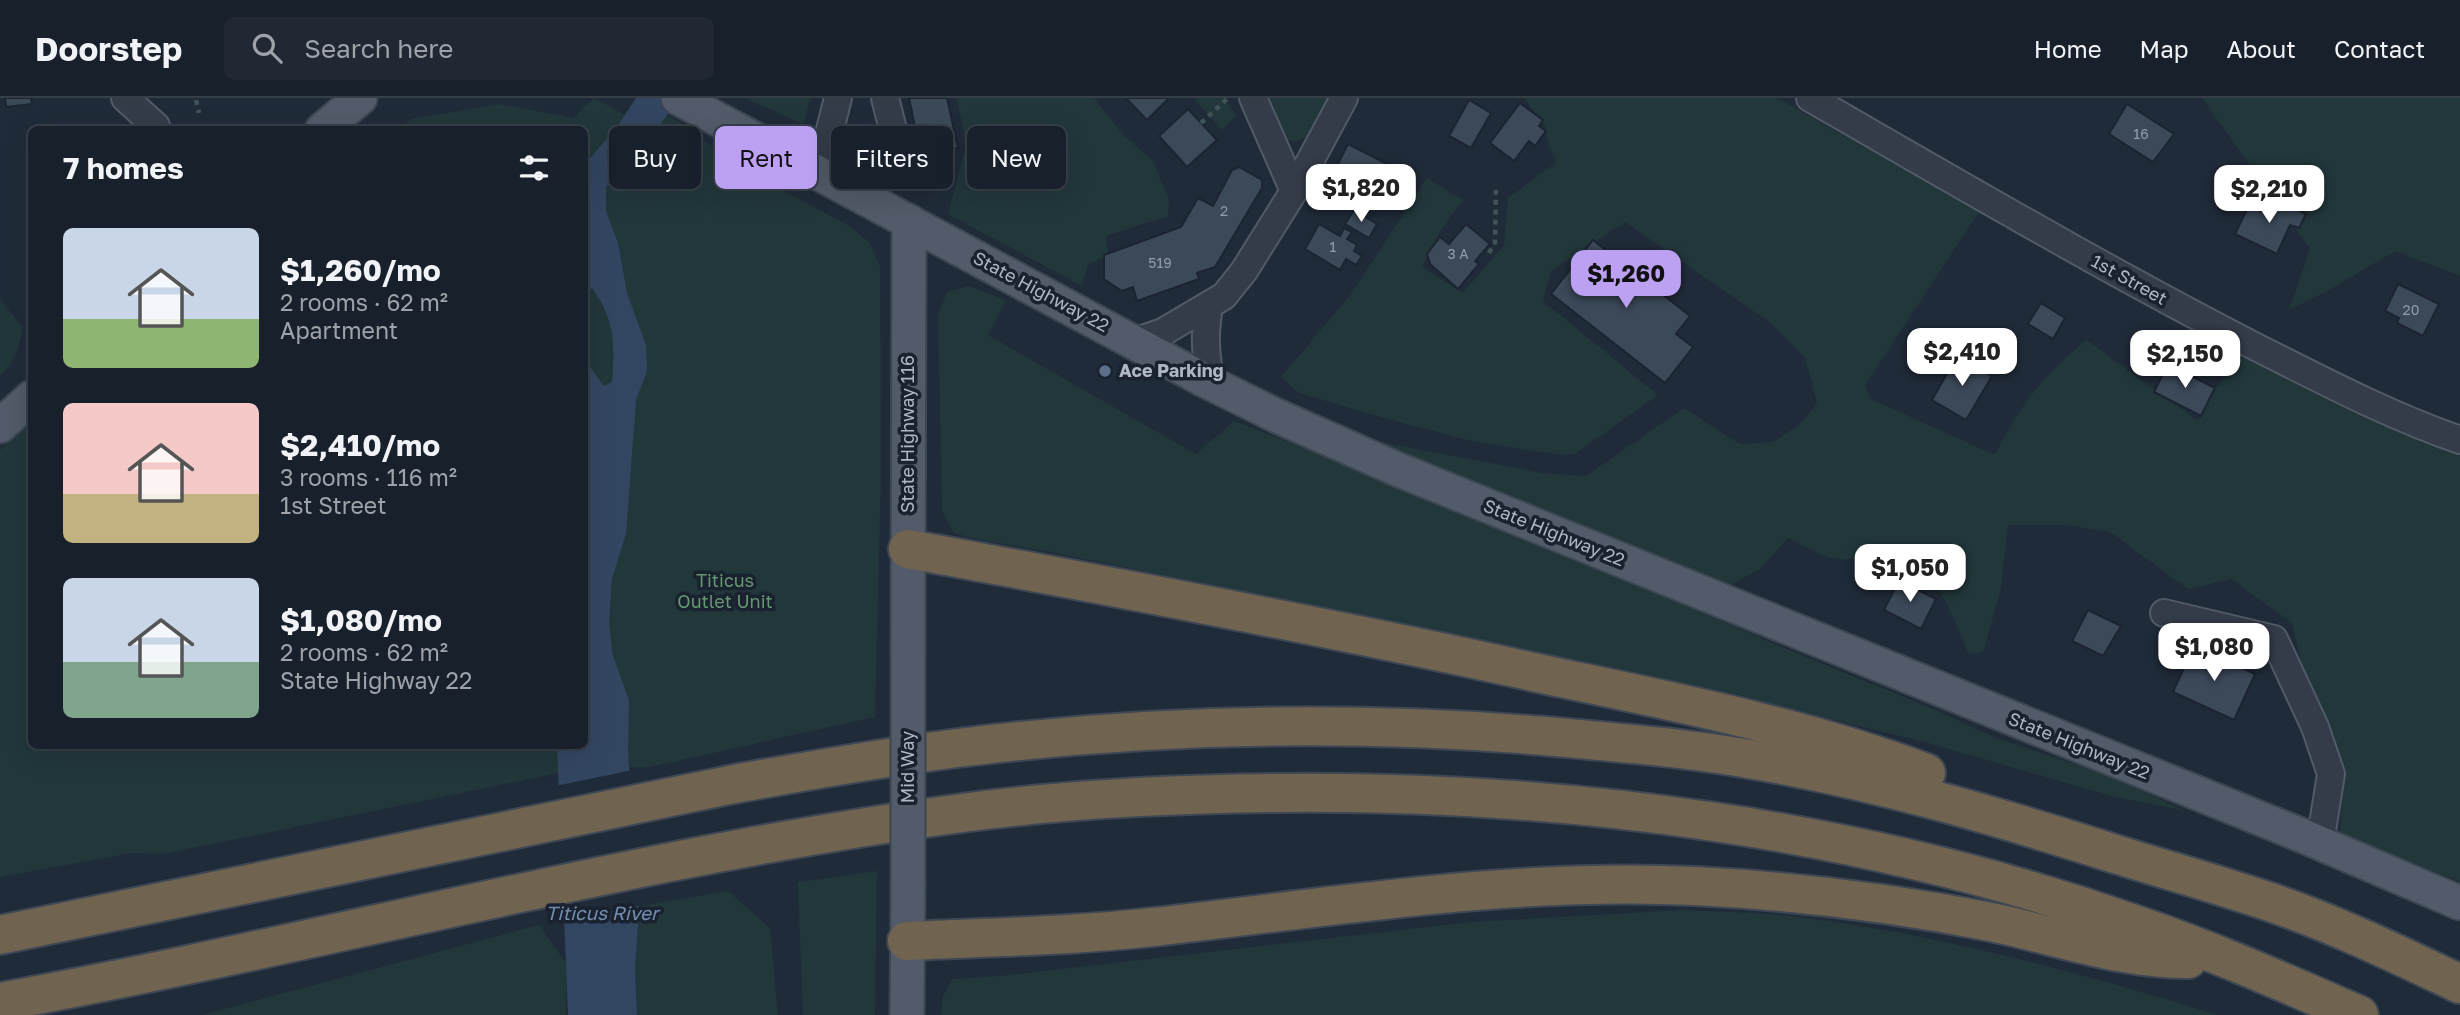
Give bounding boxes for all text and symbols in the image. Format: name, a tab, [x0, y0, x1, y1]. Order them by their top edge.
search box	[224, 17, 714, 80]
text: Doorstep	[35, 29, 182, 68]
icon: search	[248, 29, 286, 67]
text: Search here	[304, 33, 453, 64]
text: Home	[2034, 34, 2102, 63]
text: Map	[2140, 34, 2189, 63]
text: About	[2227, 34, 2296, 63]
text: Contact	[2334, 34, 2425, 63]
house number: 16	[2133, 125, 2149, 142]
chip: Buy	[609, 126, 701, 189]
chip: Rent	[715, 126, 817, 189]
chip: Filters	[831, 126, 953, 189]
chip: New	[967, 126, 1066, 189]
icon: filters	[515, 149, 553, 187]
text: 7 homes	[63, 150, 184, 186]
pin: $1,820	[1304, 164, 1418, 224]
pin: $2,210	[2212, 166, 2326, 225]
text: $1,820	[1322, 173, 1400, 201]
text: $2,210	[2230, 174, 2308, 202]
house number: 2	[1220, 202, 1228, 219]
house number: 1	[1330, 238, 1337, 255]
house number: 3 A	[1447, 245, 1469, 262]
street label: State Highway 22	[970, 246, 1113, 336]
street label: 1st Street	[2088, 249, 2171, 309]
pin: $1,260	[1569, 250, 1683, 310]
text: $1,260/mo	[280, 252, 441, 288]
house number: 519	[1148, 254, 1172, 271]
icon: home	[119, 256, 203, 340]
text: $1,260	[1587, 259, 1665, 287]
text: 2 rooms · 62 m²	[280, 288, 448, 316]
house number: 20	[2403, 301, 2419, 318]
text: Apartment	[280, 316, 398, 344]
pin: $2,410	[1905, 328, 2019, 388]
pin: $2,150	[2128, 330, 2242, 390]
text: $2,410	[1923, 337, 2001, 365]
text: $2,150	[2146, 339, 2224, 367]
street label: State Highway 116	[896, 355, 918, 513]
place label: Ace Parking	[1119, 359, 1224, 381]
marker: Ace Parking	[1097, 363, 1113, 379]
text: $2,410/mo	[280, 427, 440, 463]
icon: home	[119, 431, 203, 515]
text: 3 rooms · 116 m²	[280, 463, 457, 491]
text: 1st Street	[280, 491, 386, 519]
street label: State Highway 22	[1481, 494, 1628, 570]
pin: $1,050	[1853, 545, 1967, 604]
text: $1,050	[1871, 553, 1949, 581]
park label: Titicus Outlet Unit	[677, 569, 773, 612]
text: $1,080/mo	[280, 602, 442, 638]
icon: home	[119, 606, 203, 690]
pin: $1,080	[2157, 624, 2271, 683]
text: $1,080	[2174, 632, 2254, 660]
text: 2 rooms · 62 m²	[280, 638, 448, 666]
text: State Highway 22	[280, 666, 472, 694]
street label: State Highway 22	[2006, 707, 2153, 783]
street label: Mid Way	[896, 731, 918, 803]
water label: Titicus River	[546, 901, 661, 924]

